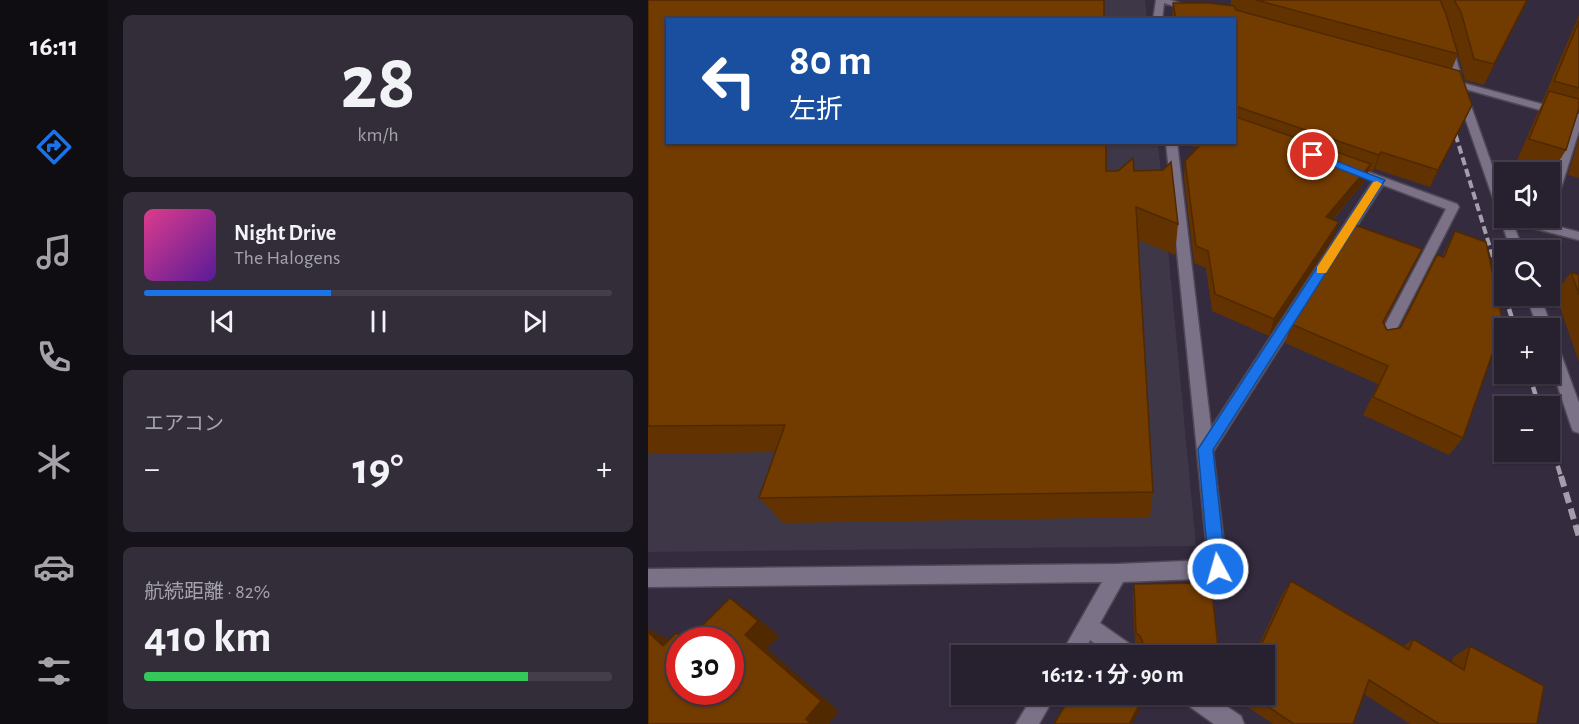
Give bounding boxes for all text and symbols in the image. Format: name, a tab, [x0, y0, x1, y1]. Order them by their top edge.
text: 16:11	[30, 33, 78, 60]
text: 80 m	[789, 40, 872, 82]
icon: left	[690, 42, 768, 120]
text: 28	[340, 45, 416, 123]
text: 左折	[789, 96, 843, 123]
text: km/h	[357, 125, 399, 145]
icon: directions	[33, 126, 75, 168]
pin	[1287, 129, 1338, 180]
icon: arrive	[1296, 138, 1329, 171]
map controls	[1494, 162, 1560, 462]
button: sound	[1494, 162, 1560, 228]
text: Night Drive	[234, 222, 336, 244]
icon: music	[33, 231, 75, 273]
button: search	[1494, 240, 1560, 306]
text: The Halogens	[234, 248, 340, 268]
icon: previous	[206, 305, 239, 338]
icon: pause	[362, 305, 395, 338]
icon: next	[518, 305, 551, 338]
button: +	[1494, 318, 1560, 384]
icon: phone	[33, 336, 75, 378]
button: −	[1494, 396, 1560, 462]
text: エアコン	[144, 414, 224, 434]
icon: climate	[33, 441, 75, 483]
text: 19°	[352, 447, 404, 492]
text: −	[144, 453, 160, 486]
text: +	[596, 453, 612, 486]
position arrow	[1186, 537, 1250, 601]
icon: car	[33, 546, 75, 588]
text: 航続距離 · 82%	[144, 582, 270, 602]
text: 410 km	[144, 615, 272, 660]
speed limit sign: 30	[666, 627, 744, 705]
icon: filters	[33, 650, 75, 692]
text: 16:12 · 1 分 · 90 m	[1042, 664, 1184, 686]

